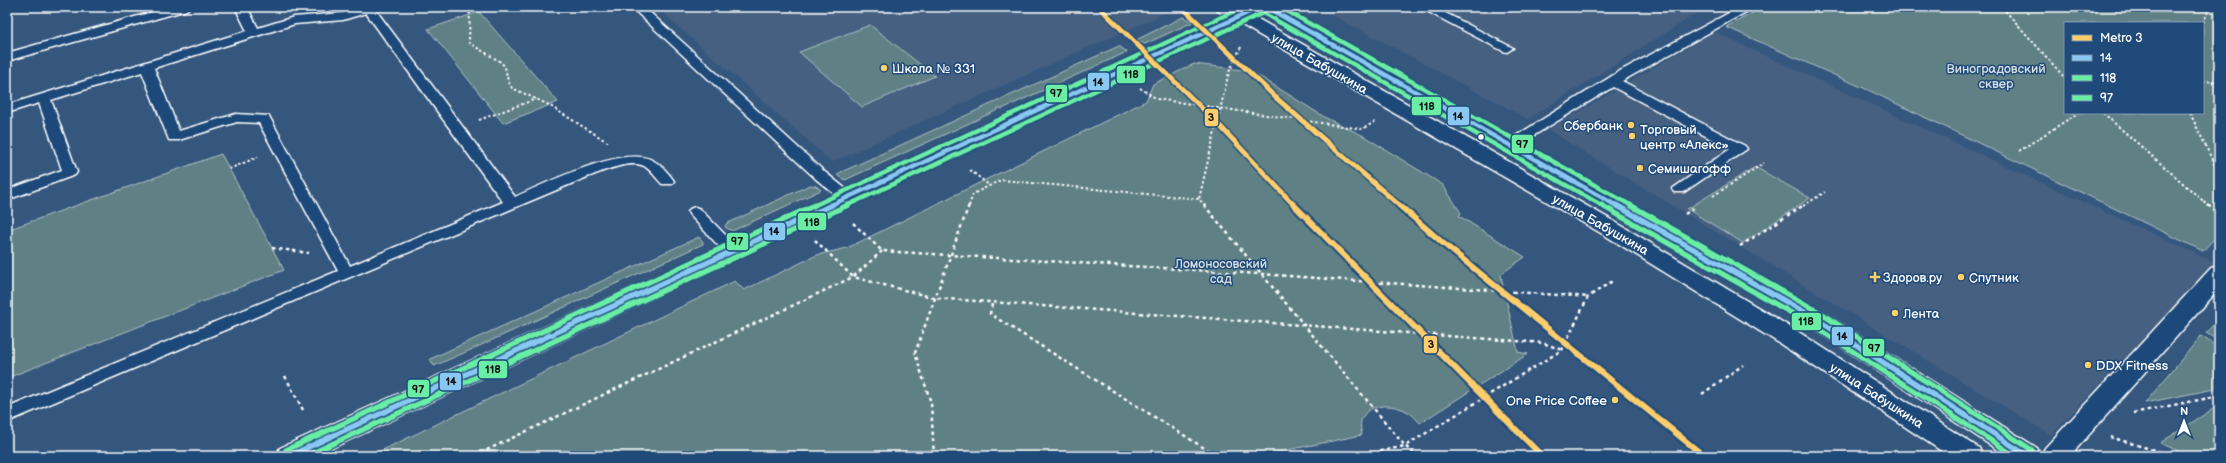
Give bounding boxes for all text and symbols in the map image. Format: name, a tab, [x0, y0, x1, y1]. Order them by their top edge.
legend	[2064, 22, 2204, 114]
street label: улица Бабушкина	[1269, 30, 1371, 98]
text: Metro 3	[2100, 31, 2143, 46]
text: 14	[2100, 51, 2113, 66]
place label: Школа № 331	[892, 61, 975, 77]
park label: Виноградовский сквер	[1946, 61, 2046, 92]
marker: Школа № 331	[879, 63, 889, 73]
line badge: 118	[1116, 65, 1146, 84]
text: 118	[1123, 68, 1139, 81]
text: 118	[2100, 71, 2116, 86]
line badge: 14	[1087, 72, 1110, 91]
text: 14	[1092, 76, 1104, 89]
line badge: 97	[1045, 84, 1068, 103]
text: 97	[1050, 87, 1062, 100]
text: 97	[2100, 91, 2113, 106]
line badge: 118	[1411, 96, 1442, 116]
text: 118	[1419, 100, 1435, 113]
line badge: 14	[1447, 106, 1470, 126]
line badge: 3	[1204, 108, 1219, 127]
text: 14	[1452, 110, 1464, 123]
text: 3	[1208, 111, 1215, 124]
place label: Сбербанк	[1563, 118, 1623, 134]
marker: Сбербанк	[1626, 120, 1636, 130]
place label: Торговый центр «Алекс»	[1640, 122, 1729, 153]
marker: Торговый центр «Алекс»	[1627, 131, 1637, 141]
unlabelled marker	[1476, 132, 1486, 142]
line badge: 97	[1511, 134, 1534, 154]
text: 97	[1516, 138, 1528, 151]
place label: Семишагофф	[1648, 161, 1731, 177]
marker: Семишагофф	[1635, 163, 1645, 173]
street label: улица Бабушкина	[1550, 191, 1652, 259]
line badge: 118	[797, 212, 827, 231]
text: 118	[804, 216, 820, 229]
line badge: 14	[763, 222, 786, 241]
text: 14	[768, 225, 780, 238]
line badge: 97	[726, 232, 749, 251]
text: 97	[731, 235, 743, 248]
park label: Ломоносовский сад	[1174, 256, 1267, 287]
place label: Здоров.ру	[1883, 270, 1942, 286]
place label: Спутник	[1969, 270, 2019, 286]
marker: Здоров.ру	[1870, 272, 1880, 282]
marker: Спутник	[1956, 272, 1966, 282]
place label: Лента	[1902, 306, 1940, 322]
marker: Лента	[1890, 308, 1900, 318]
line badge: 118	[1791, 312, 1822, 331]
text: 118	[1798, 315, 1814, 328]
line badge: 14	[1831, 326, 1854, 346]
text: 14	[1836, 330, 1848, 343]
line badge: 3	[1423, 335, 1438, 354]
text: 3	[1428, 338, 1435, 351]
line badge: 97	[1862, 338, 1885, 357]
text: 97	[1868, 342, 1880, 355]
place label: DDX Fitness	[2096, 358, 2169, 374]
line badge: 118	[478, 360, 508, 379]
street label: улица Бабушкина	[1827, 360, 1927, 432]
marker: DDX Fitness	[2083, 360, 2093, 370]
text: 118	[485, 363, 501, 376]
line badge: 14	[439, 372, 462, 391]
text: 14	[445, 375, 457, 388]
line badge: 97	[407, 379, 430, 398]
text: 97	[412, 383, 424, 396]
place label: One Price Coffee	[1506, 393, 1607, 409]
marker: One Price Coffee	[1610, 395, 1620, 405]
north arrow	[2164, 401, 2204, 441]
text: N	[2180, 405, 2188, 418]

